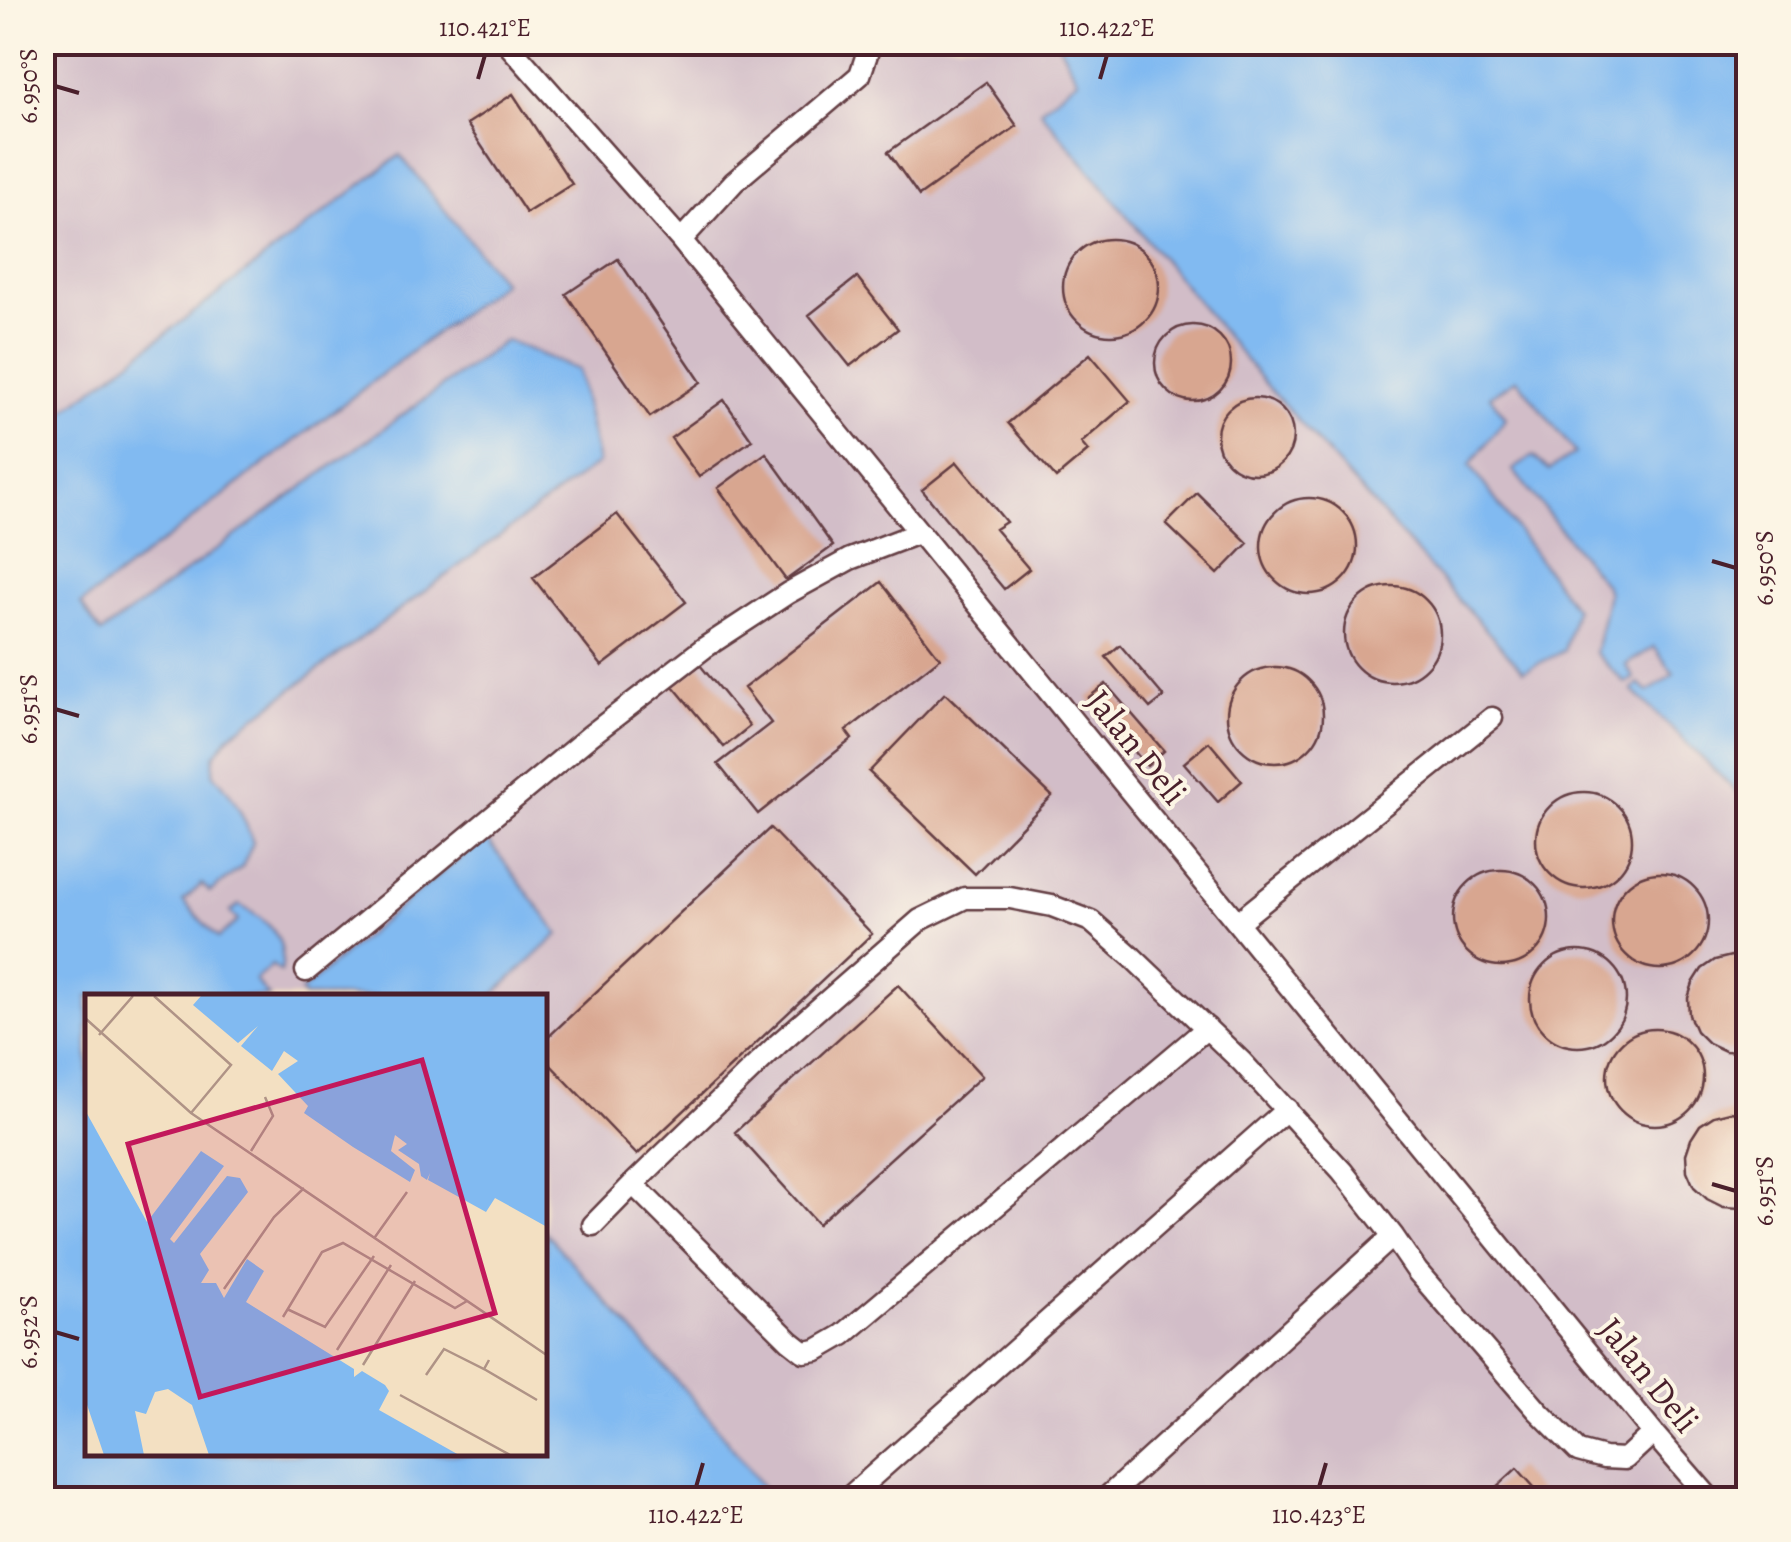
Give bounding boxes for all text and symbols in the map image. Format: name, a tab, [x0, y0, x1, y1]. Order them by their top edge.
text: 110.421°E	[439, 11, 531, 45]
text: 110.422°E	[1059, 11, 1155, 45]
text: 6.950°S	[12, 48, 46, 124]
text: 6.950°S	[1748, 530, 1782, 606]
text: 6.951°S	[12, 674, 46, 744]
street label: Jalan Deli	[1075, 679, 1199, 815]
inset map	[85, 994, 548, 1457]
text: 6.951°S	[1748, 1156, 1782, 1226]
text: 6.952°S	[12, 1295, 46, 1369]
street label: Jalan Deli	[1587, 1307, 1711, 1443]
text: 110.422°E	[648, 1498, 744, 1532]
text: 110.423°E	[1272, 1498, 1366, 1532]

